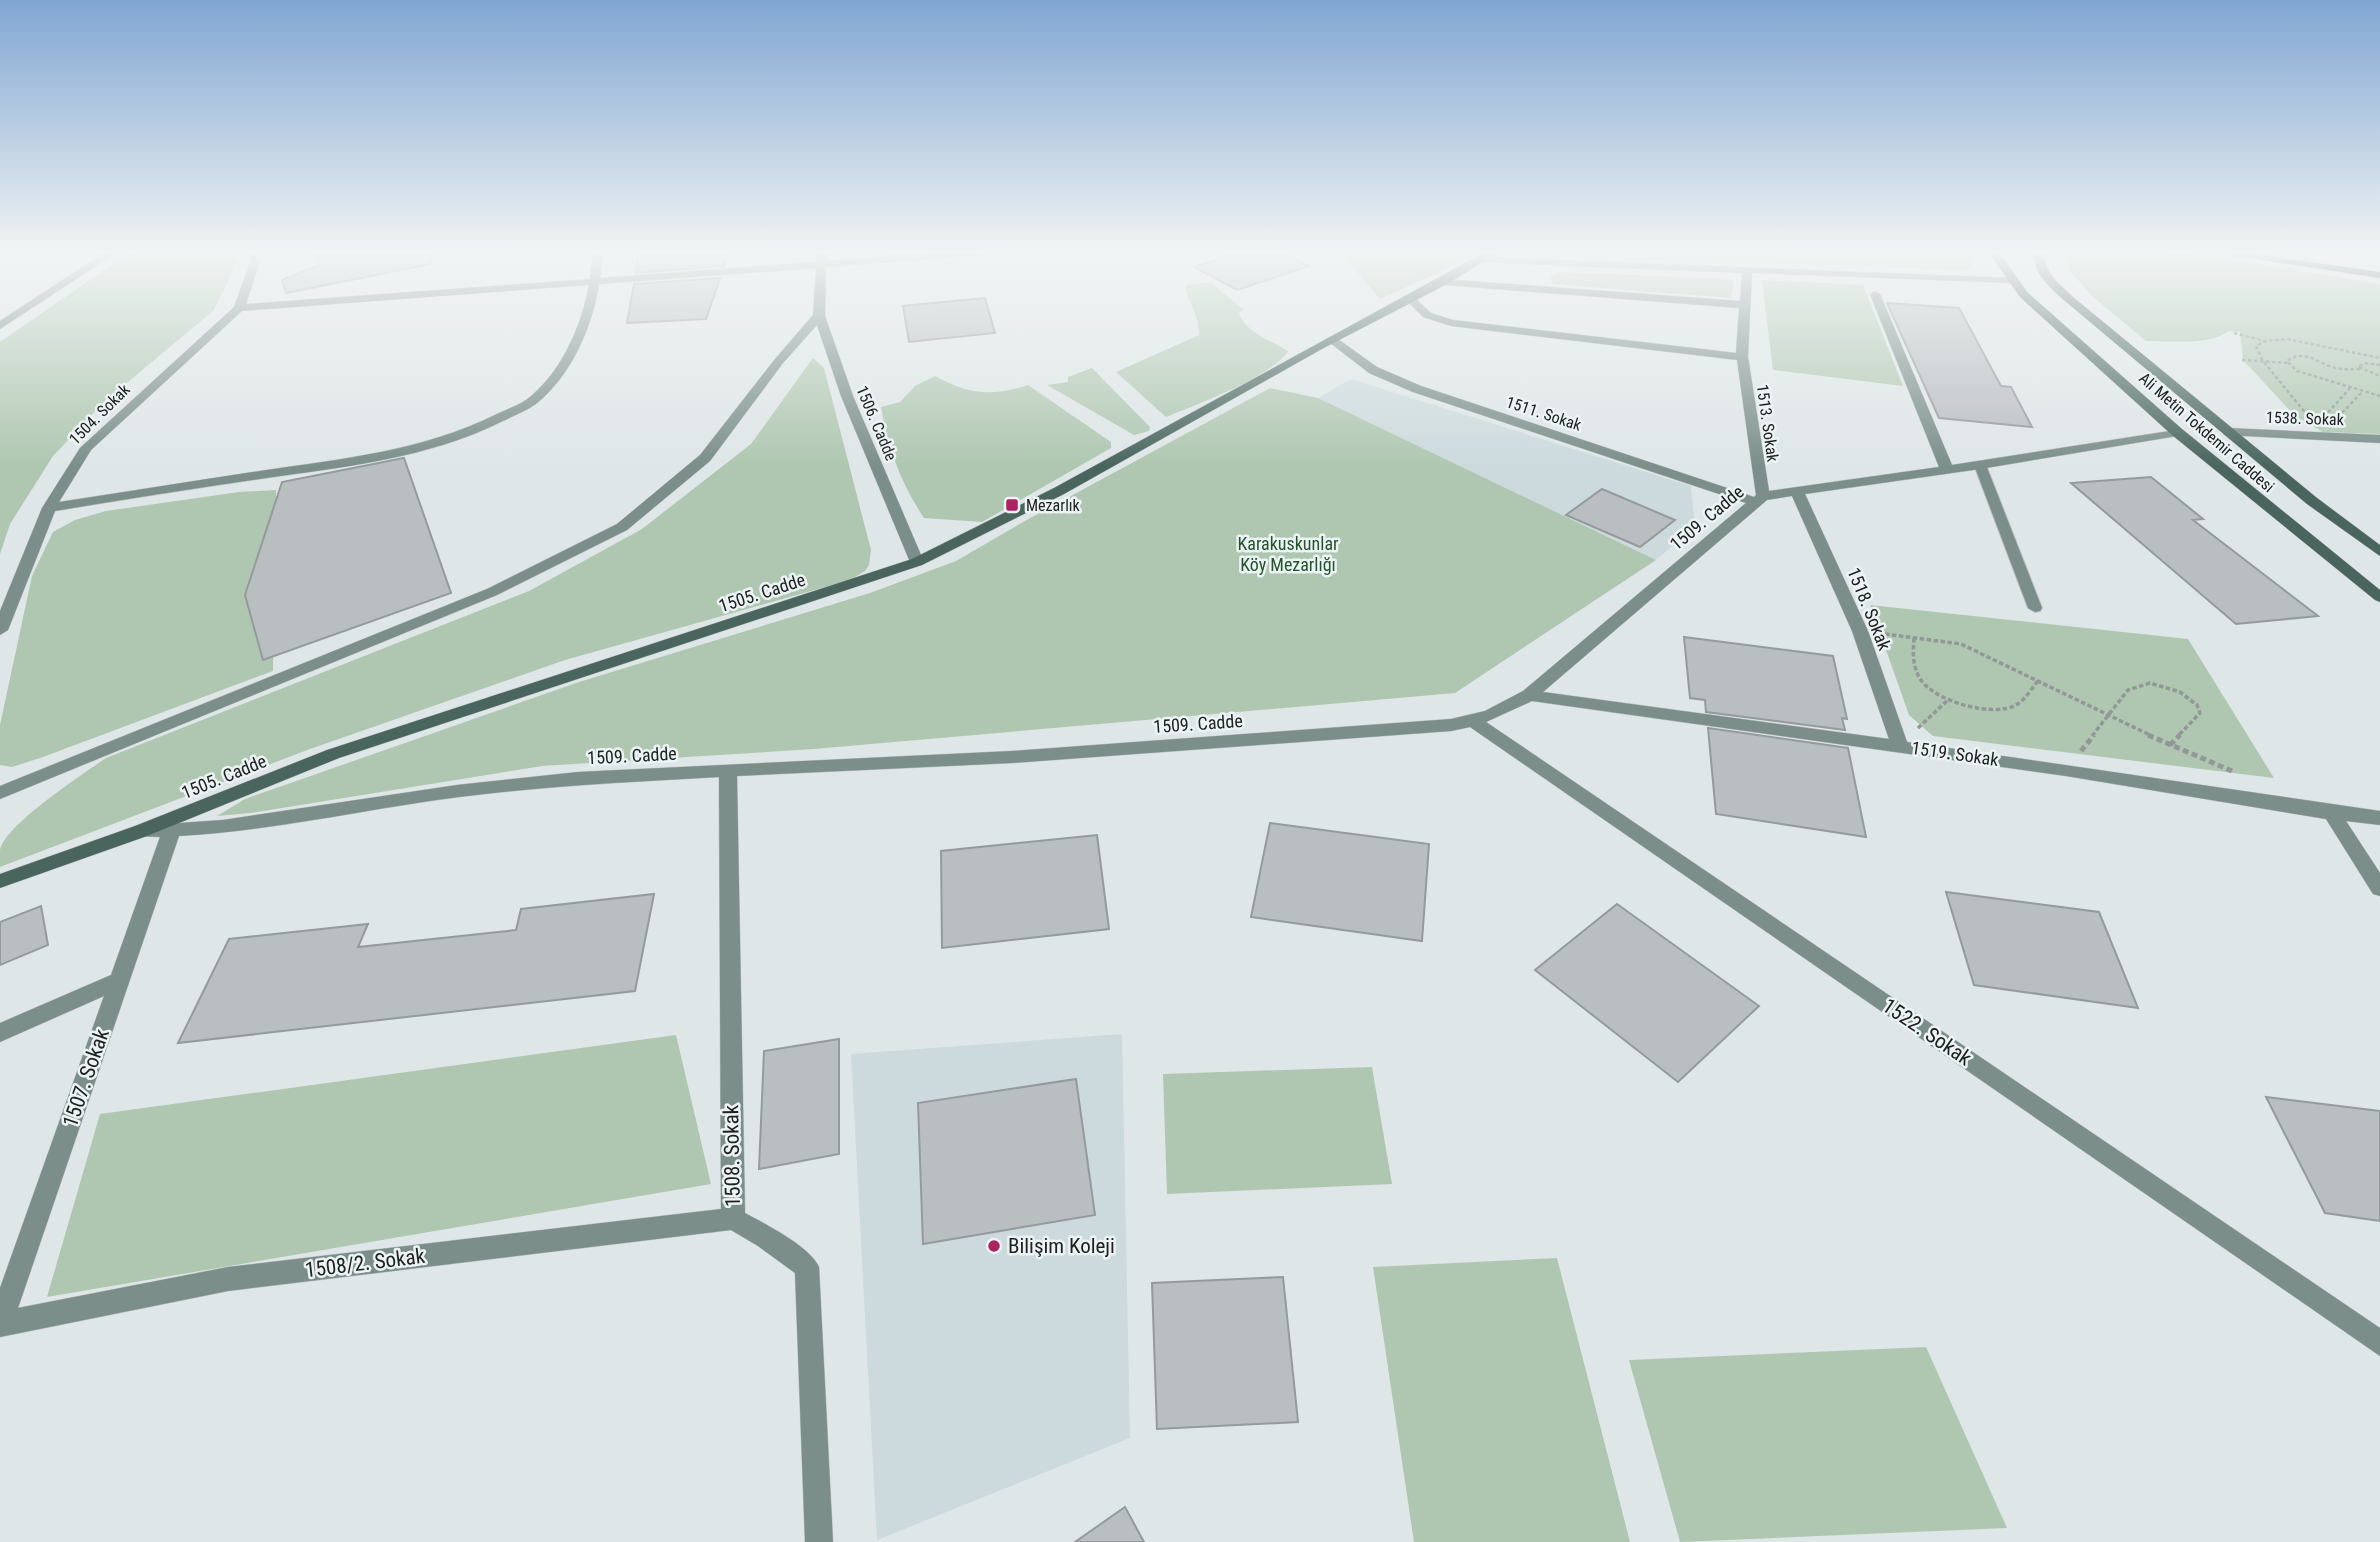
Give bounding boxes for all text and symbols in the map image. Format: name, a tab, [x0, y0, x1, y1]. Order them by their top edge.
street label: Ali Metin Tokdemir Caddesi	[2135, 369, 2278, 496]
street label: 1504. Sokak	[65, 380, 134, 449]
street label: 1506. Cadde	[852, 383, 901, 464]
street label: 1513. Sokak	[1753, 383, 1782, 464]
street label: 1511. Sokak	[1504, 392, 1585, 435]
street label: 1538. Sokak	[2266, 408, 2345, 429]
street label: 1509. Cadde	[1666, 481, 1748, 554]
place label: Mezarlık	[1026, 496, 1081, 515]
marker: Mezarlık	[1004, 497, 1020, 513]
park label: Karakuskunlar Köy Mezarlığı	[1238, 533, 1339, 575]
street label: 1518. Sokak	[1843, 564, 1896, 653]
street label: 1505. Cadde	[716, 569, 808, 616]
street label: 1509. Cadde	[1153, 710, 1243, 737]
street label: 1519. Sokak	[1910, 737, 2000, 770]
street label: 1509. Cadde	[587, 743, 677, 768]
street label: 1505. Cadde	[178, 750, 269, 803]
street label: 1522. Sokak	[1878, 993, 1977, 1071]
street label: 1507. Sokak	[58, 1025, 114, 1130]
street label: 1508. Sokak	[719, 1104, 745, 1207]
place label: Bilişim Koleji	[1008, 1234, 1115, 1258]
marker: Bilişim Koleji	[986, 1238, 1002, 1254]
street label: 1508/2. Sokak	[304, 1244, 427, 1282]

